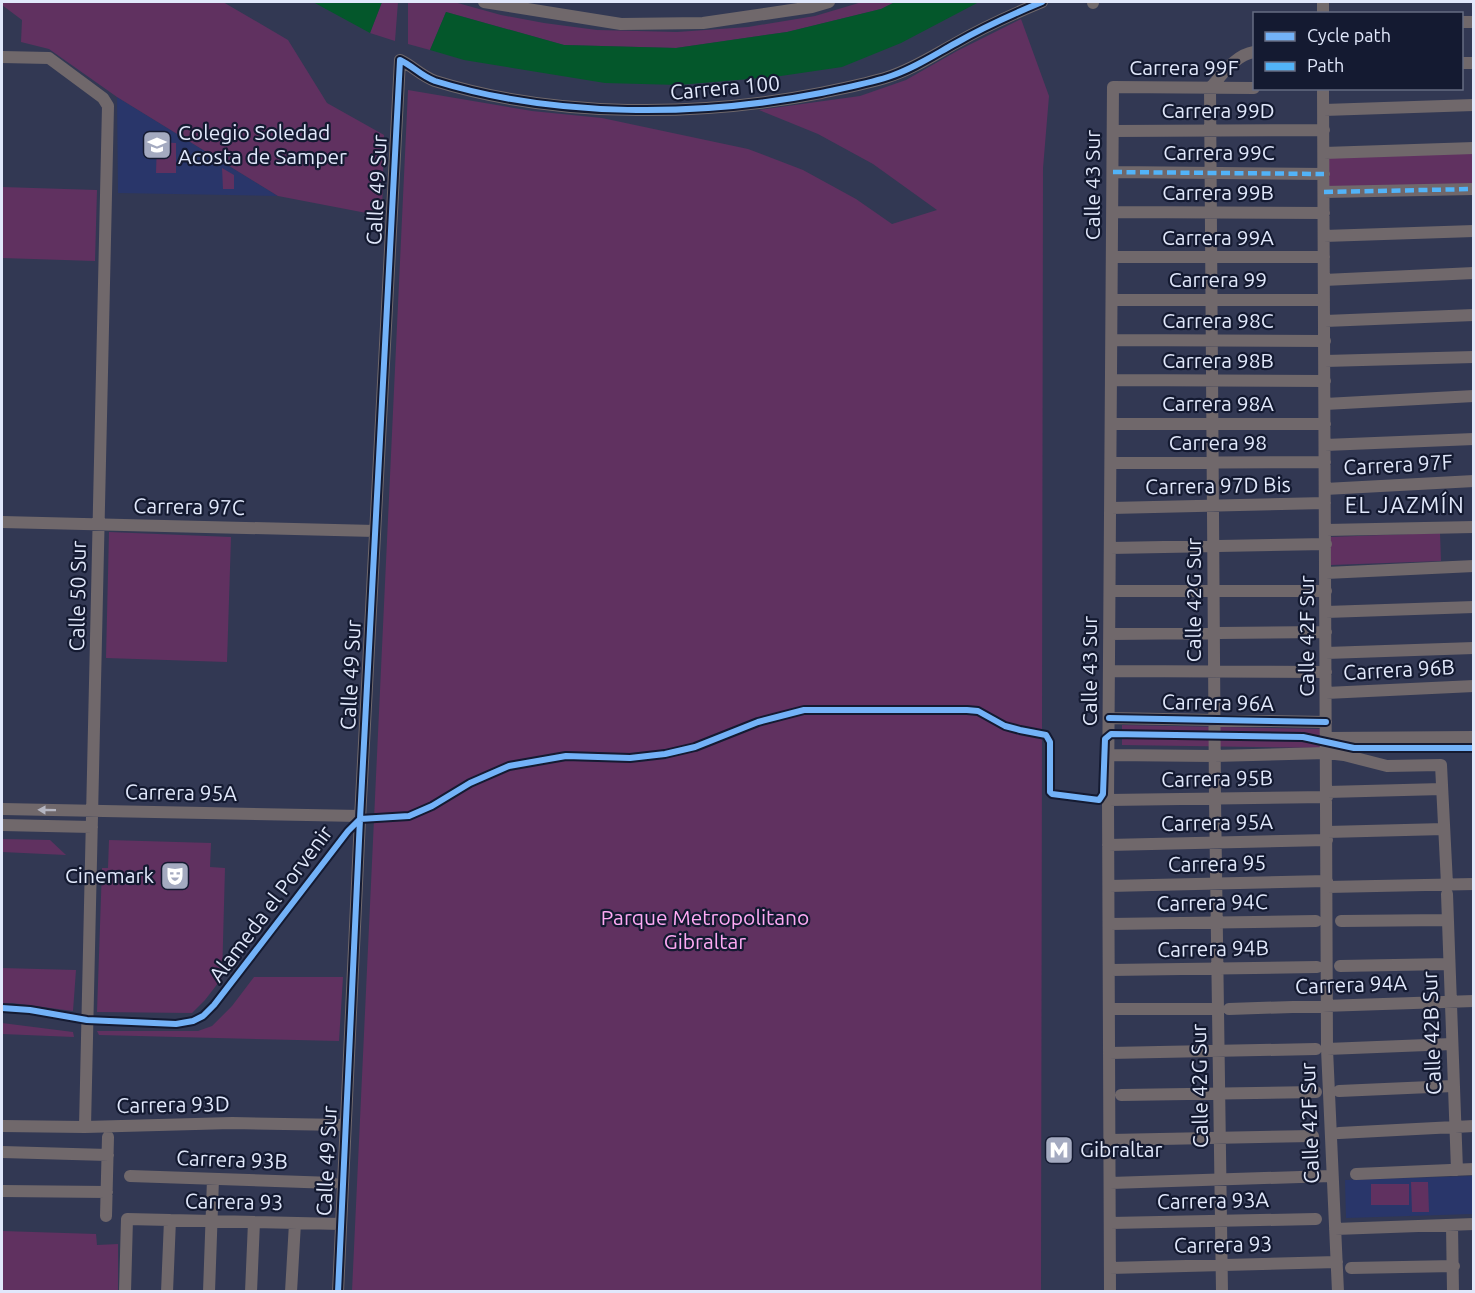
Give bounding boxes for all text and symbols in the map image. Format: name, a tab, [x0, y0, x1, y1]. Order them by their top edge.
legend	[1253, 12, 1463, 90]
text: Cycle path	[1307, 25, 1391, 45]
street label: Carrera 99F	[1129, 55, 1239, 79]
text: Path	[1307, 55, 1344, 75]
street label: Carrera 100	[669, 70, 781, 104]
street label: Carrera 99D	[1161, 98, 1275, 122]
place label: Colegio Soledad Acosta de Samper	[178, 120, 347, 168]
school or university icon: Colegio Soledad Acosta de Samper	[141, 129, 173, 161]
street label: Calle 43 Sur	[1080, 130, 1104, 240]
street label: Calle 49 Sur	[361, 134, 391, 246]
street label: Carrera 99C	[1163, 140, 1275, 164]
street label: Carrera 99B	[1162, 180, 1274, 204]
street label: Carrera 99A	[1162, 225, 1274, 249]
street label: Carrera 99	[1169, 267, 1267, 291]
street label: Carrera 98C	[1162, 308, 1274, 332]
street label: Carrera 98B	[1162, 348, 1274, 372]
street label: Carrera 98A	[1162, 391, 1274, 415]
street label: Carrera 98	[1169, 430, 1267, 454]
street label: Carrera 97F	[1343, 449, 1453, 479]
street label: Carrera 97D Bis	[1145, 472, 1291, 498]
district label: EL JAZMÍN	[1345, 491, 1465, 517]
street label: Carrera 97C	[133, 493, 245, 519]
street label: Calle 42G Sur	[1181, 538, 1205, 662]
street label: Calle 50 Sur	[64, 540, 90, 651]
street label: Calle 42F Sur	[1294, 575, 1318, 697]
street label: Calle 43 Sur	[1077, 616, 1101, 726]
street label: Calle 49 Sur	[335, 619, 365, 731]
street label: Carrera 96B	[1343, 654, 1455, 684]
street label: Carrera 96A	[1162, 689, 1275, 715]
street label: Carrera 95B	[1161, 765, 1273, 791]
street label: Carrera 95A	[125, 779, 238, 805]
one-way arrow	[37, 805, 56, 814]
street label: Carrera 95A	[1161, 809, 1274, 835]
street label: Alameda el Porvenir	[204, 821, 337, 986]
street label: Carrera 95	[1168, 850, 1266, 876]
theatre icon: Cinemark	[159, 860, 191, 892]
place label: Cinemark	[65, 863, 154, 887]
street label: Carrera 94C	[1156, 889, 1268, 915]
park label: Parque Metropolitano Gibraltar	[601, 905, 809, 953]
street label: Carrera 94B	[1157, 935, 1269, 961]
street label: Carrera 94A	[1295, 970, 1408, 998]
street label: Calle 42B Sur	[1417, 971, 1445, 1095]
street label: Calle 42G Sur	[1186, 1024, 1212, 1148]
street label: Calle 42F Sur	[1295, 1062, 1323, 1184]
street label: Carrera 93D	[116, 1091, 230, 1117]
street label: Calle 49 Sur	[311, 1105, 341, 1217]
metro station icon: Gibraltar	[1043, 1134, 1075, 1166]
place label: Gibraltar	[1080, 1137, 1163, 1161]
street label: Carrera 93B	[176, 1145, 288, 1173]
street label: Carrera 93A	[1157, 1187, 1270, 1213]
street label: Carrera 93	[185, 1188, 283, 1214]
street label: Carrera 93	[1174, 1231, 1272, 1257]

